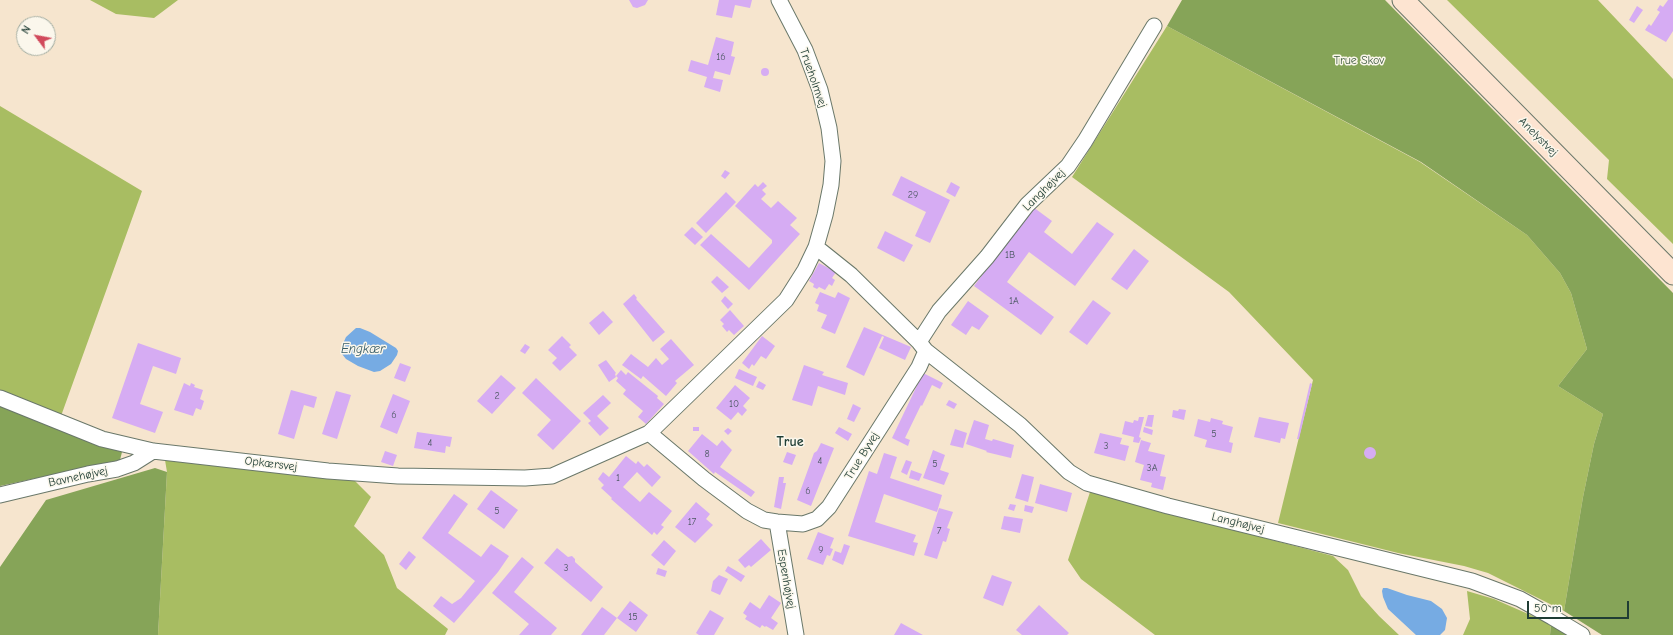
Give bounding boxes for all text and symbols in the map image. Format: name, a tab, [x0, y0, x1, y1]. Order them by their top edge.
north arrow	[16, 16, 56, 56]
text: N	[19, 23, 34, 36]
street label: Trueholmvej	[796, 46, 830, 110]
house number: 16	[716, 51, 726, 63]
park label: True Skov	[1334, 54, 1384, 68]
street label: Anelystvej	[1515, 114, 1561, 160]
street label: Langhøjvej	[1020, 166, 1068, 214]
house number: 29	[908, 189, 918, 201]
house number: 1B	[1005, 249, 1015, 261]
house number: 1A	[1009, 295, 1019, 307]
water label: Engkær	[341, 341, 385, 357]
house number: 2	[494, 390, 500, 402]
house number: 10	[729, 398, 739, 410]
house number: 6	[391, 409, 397, 421]
house number: 5	[1211, 428, 1217, 440]
street label: True Byvej	[842, 429, 882, 483]
district label: True	[776, 434, 804, 450]
house number: 4	[428, 437, 432, 449]
house number: 3	[1103, 440, 1109, 452]
house number: 8	[704, 448, 710, 460]
street label: Opkærsvej	[244, 454, 298, 474]
house number: 4	[818, 455, 822, 467]
house number: 5	[932, 458, 938, 470]
house number: 3A	[1147, 462, 1157, 474]
street label: Bavnehøjvej	[47, 464, 109, 490]
house number: 1	[616, 472, 620, 484]
house number: 6	[805, 485, 811, 497]
house number: 5	[494, 505, 500, 517]
street label: Langhøjvej	[1210, 509, 1266, 537]
house number: 17	[688, 516, 696, 528]
house number: 7	[937, 525, 941, 537]
house number: 9	[818, 544, 824, 556]
street label: Espenhøjvej	[774, 548, 798, 610]
house number: 3	[563, 562, 569, 574]
scale bar	[1529, 593, 1631, 619]
text: 50 m	[1534, 601, 1562, 615]
house number: 15	[628, 611, 638, 623]

